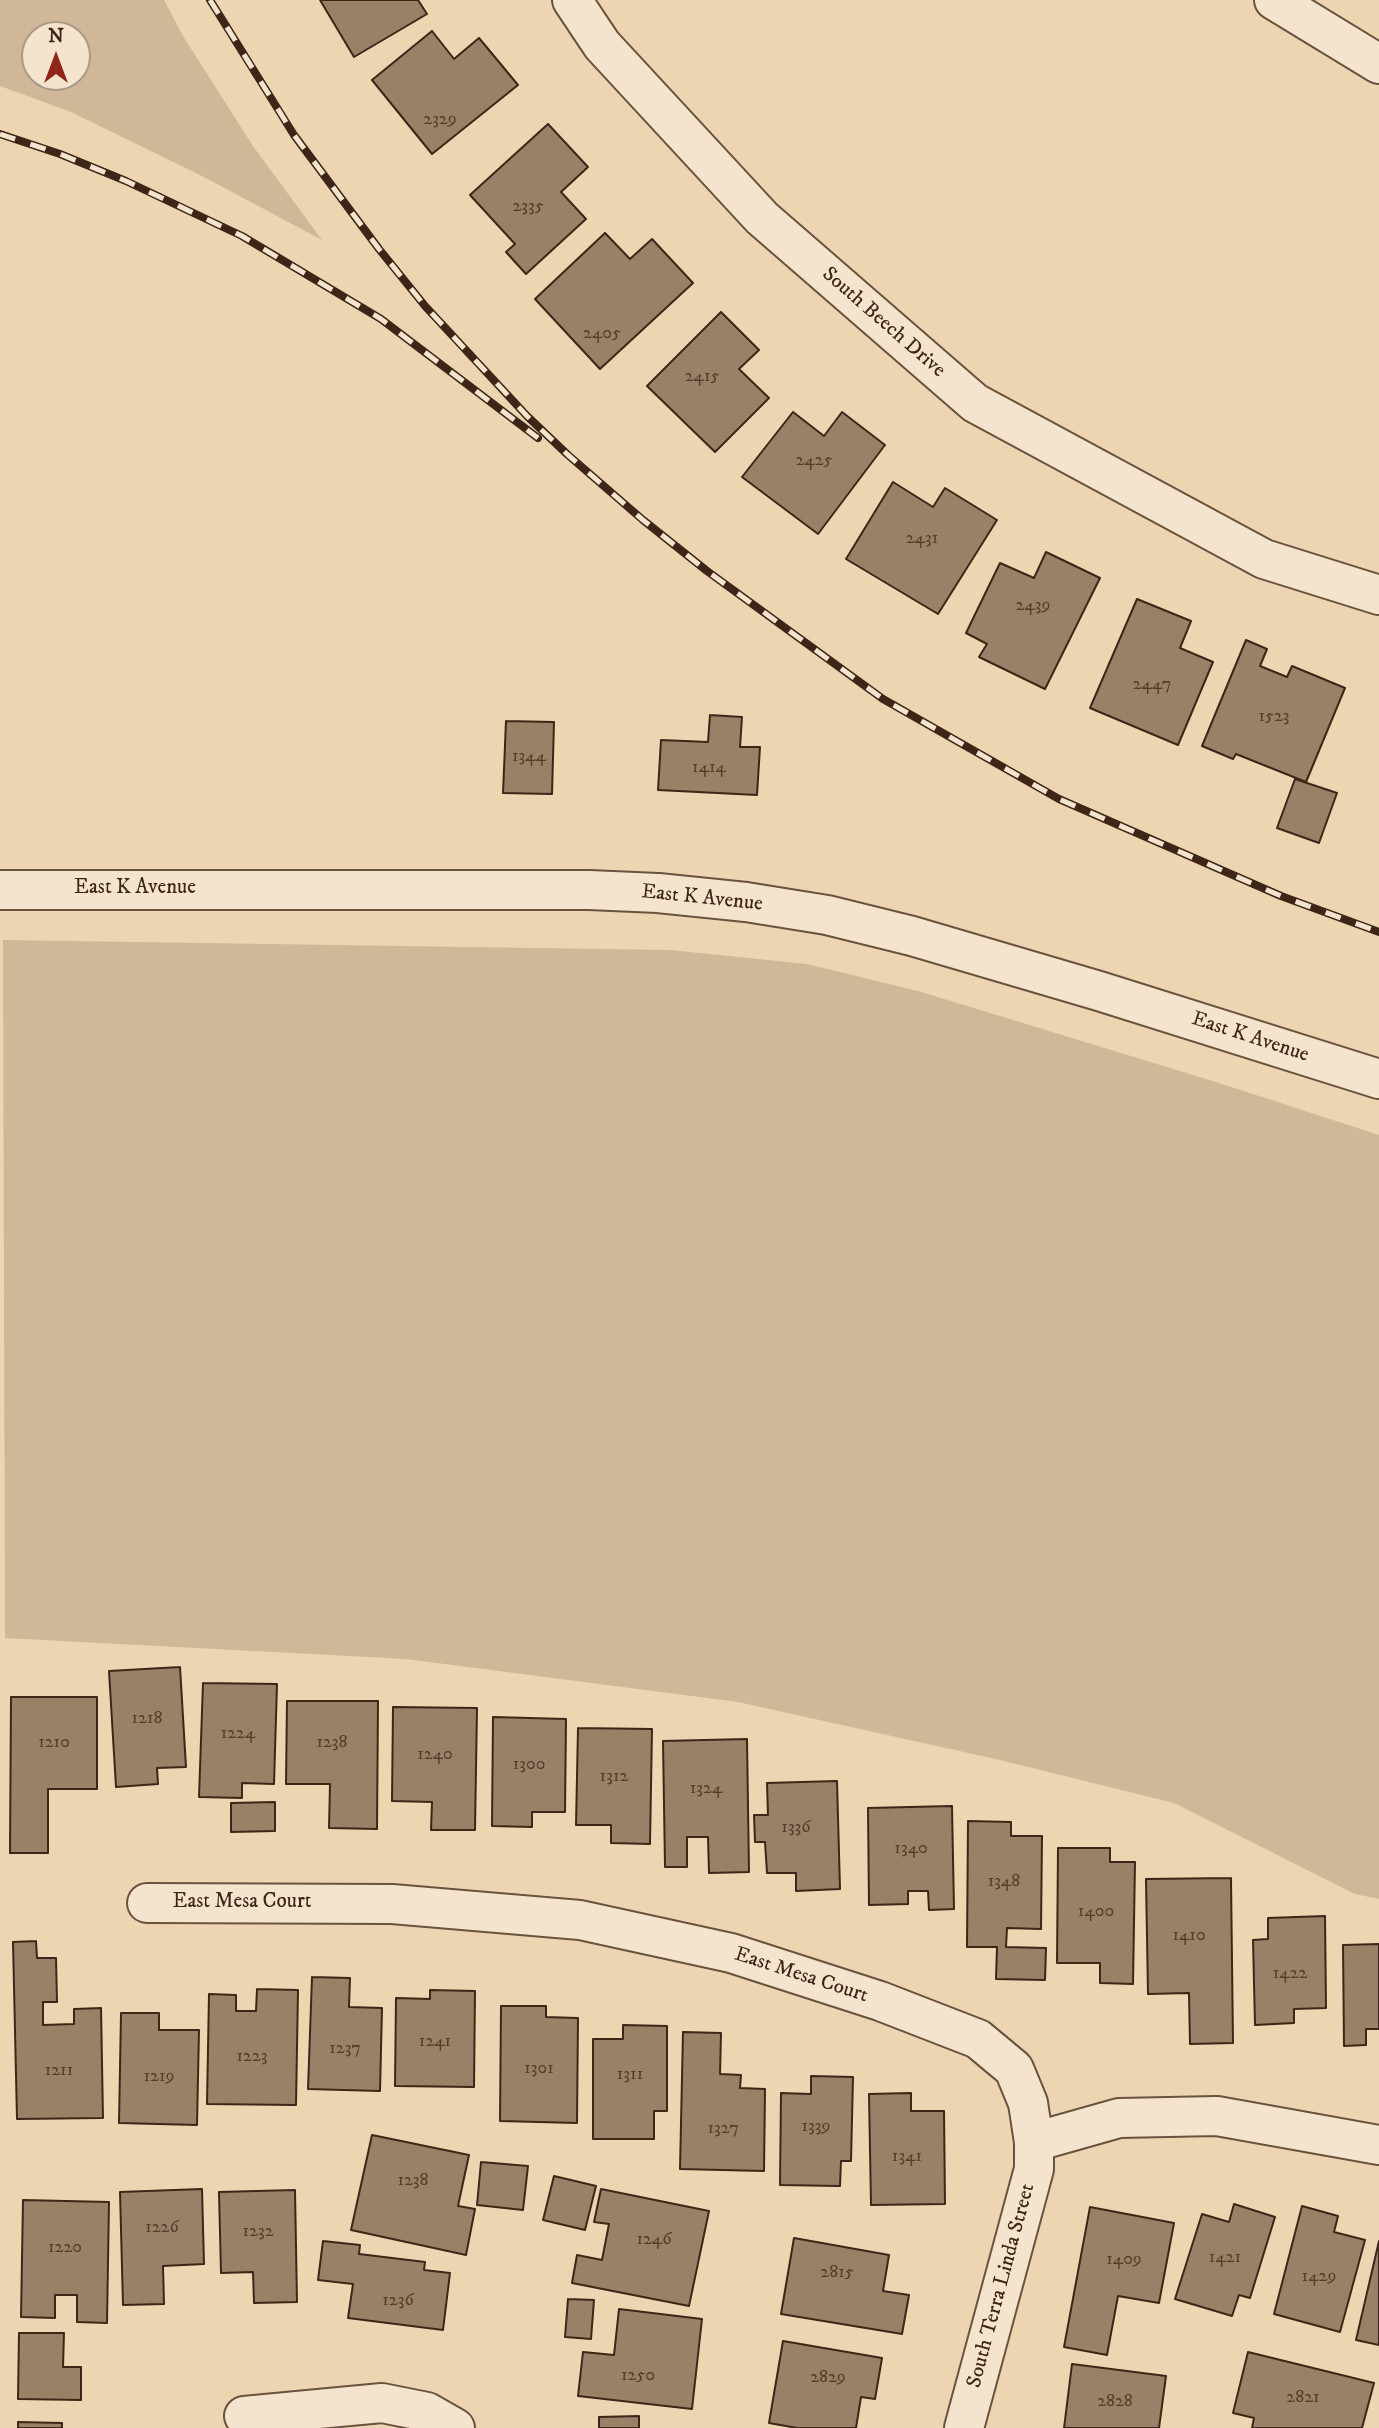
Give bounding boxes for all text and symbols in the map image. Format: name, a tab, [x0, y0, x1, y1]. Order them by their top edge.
north arrow	[21, 21, 91, 91]
text: N	[48, 25, 64, 48]
house number: 2329	[423, 109, 457, 131]
house number: 2335	[512, 196, 544, 218]
street label: South Beech Drive	[816, 262, 950, 384]
house number: 2405	[583, 323, 621, 345]
house number: 2415	[685, 366, 719, 388]
house number: 2425	[796, 450, 832, 472]
house number: 2431	[906, 528, 938, 550]
house number: 2439	[1016, 595, 1050, 617]
house number: 2447	[1133, 674, 1171, 696]
house number: 1523	[1259, 706, 1289, 728]
house number: 1344	[512, 746, 546, 768]
house number: 1414	[692, 757, 726, 779]
street label: East K Avenue	[74, 876, 196, 902]
street label: East K Avenue	[640, 880, 764, 918]
street label: East K Avenue	[1188, 1007, 1312, 1069]
house number: 1218	[131, 1708, 163, 1730]
house number: 1224	[221, 1723, 255, 1745]
house number: 1210	[38, 1732, 70, 1754]
house number: 1238	[316, 1732, 348, 1754]
house number: 1240	[417, 1744, 453, 1766]
house number: 1300	[513, 1754, 545, 1776]
house number: 1312	[600, 1766, 628, 1788]
house number: 1324	[690, 1778, 722, 1800]
house number: 1336	[781, 1817, 811, 1839]
house number: 1340	[894, 1838, 928, 1860]
house number: 1348	[988, 1871, 1020, 1893]
street label: East Mesa Court	[173, 1890, 311, 1916]
house number: 1400	[1078, 1901, 1114, 1923]
house number: 1410	[1172, 1925, 1206, 1947]
street label: East Mesa Court	[731, 1943, 871, 2009]
house number: 1422	[1273, 1963, 1307, 1985]
house number: 1241	[419, 2031, 451, 2053]
house number: 1237	[329, 2038, 361, 2060]
house number: 1223	[236, 2046, 268, 2068]
house number: 1301	[524, 2058, 554, 2080]
house number: 1211	[45, 2060, 73, 2082]
house number: 1311	[617, 2064, 643, 2086]
house number: 1219	[144, 2066, 174, 2088]
house number: 1339	[801, 2116, 831, 2138]
house number: 1327	[707, 2118, 739, 2140]
house number: 1341	[892, 2146, 922, 2168]
house number: 1238	[397, 2170, 429, 2192]
street label: South Terra Linda Street	[963, 2181, 1041, 2391]
house number: 1226	[145, 2217, 179, 2239]
house number: 1232	[242, 2221, 274, 2243]
house number: 1246	[636, 2229, 672, 2251]
house number: 1220	[48, 2237, 82, 2259]
house number: 1421	[1209, 2247, 1241, 2269]
house number: 1409	[1106, 2249, 1142, 2271]
house number: 2815	[820, 2262, 854, 2284]
house number: 1429	[1302, 2266, 1336, 2288]
house number: 1236	[382, 2290, 414, 2312]
house number: 1250	[621, 2365, 655, 2387]
house number: 2829	[810, 2367, 846, 2389]
house number: 2821	[1286, 2387, 1320, 2409]
house number: 2828	[1097, 2391, 1133, 2413]

